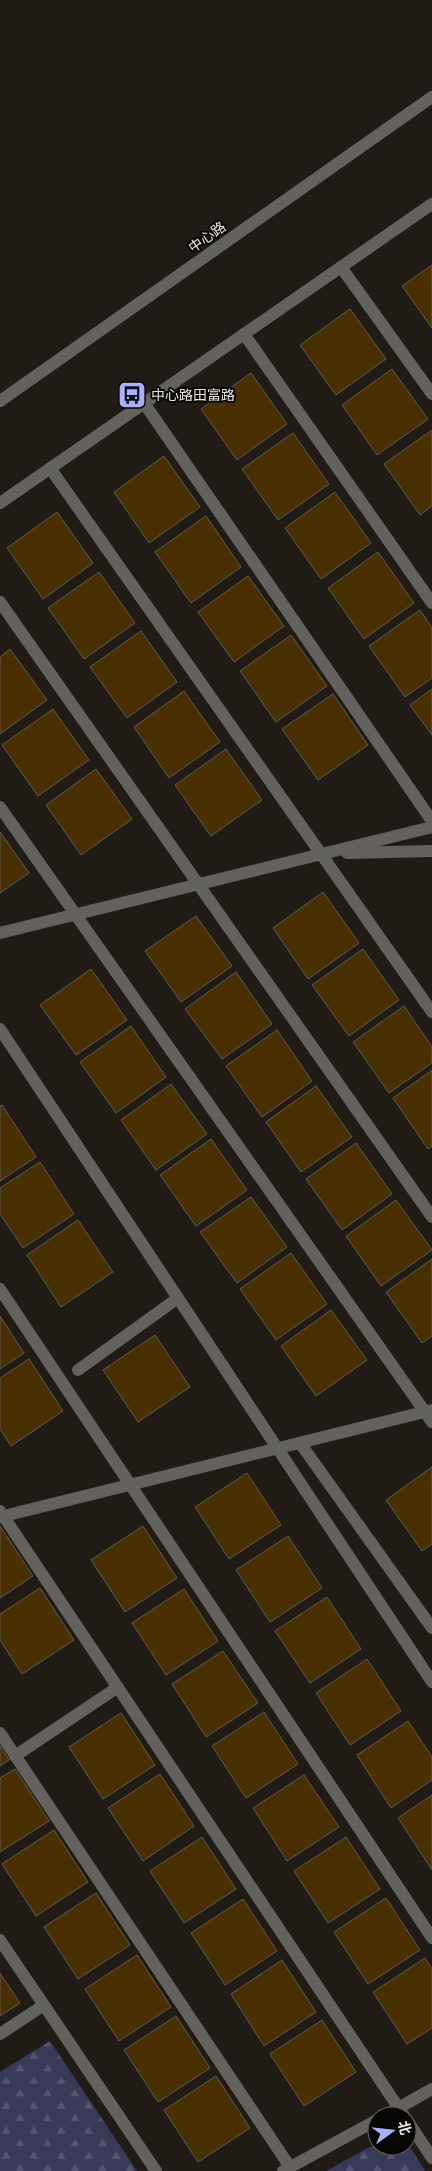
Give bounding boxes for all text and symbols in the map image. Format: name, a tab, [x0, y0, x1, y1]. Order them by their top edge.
street label: 中心路	[185, 218, 229, 256]
bus stop icon: 中心路田富路	[117, 380, 147, 410]
place label: 中心路田富路	[151, 387, 235, 404]
north arrow	[367, 2106, 417, 2156]
text: 北	[394, 2119, 414, 2137]

